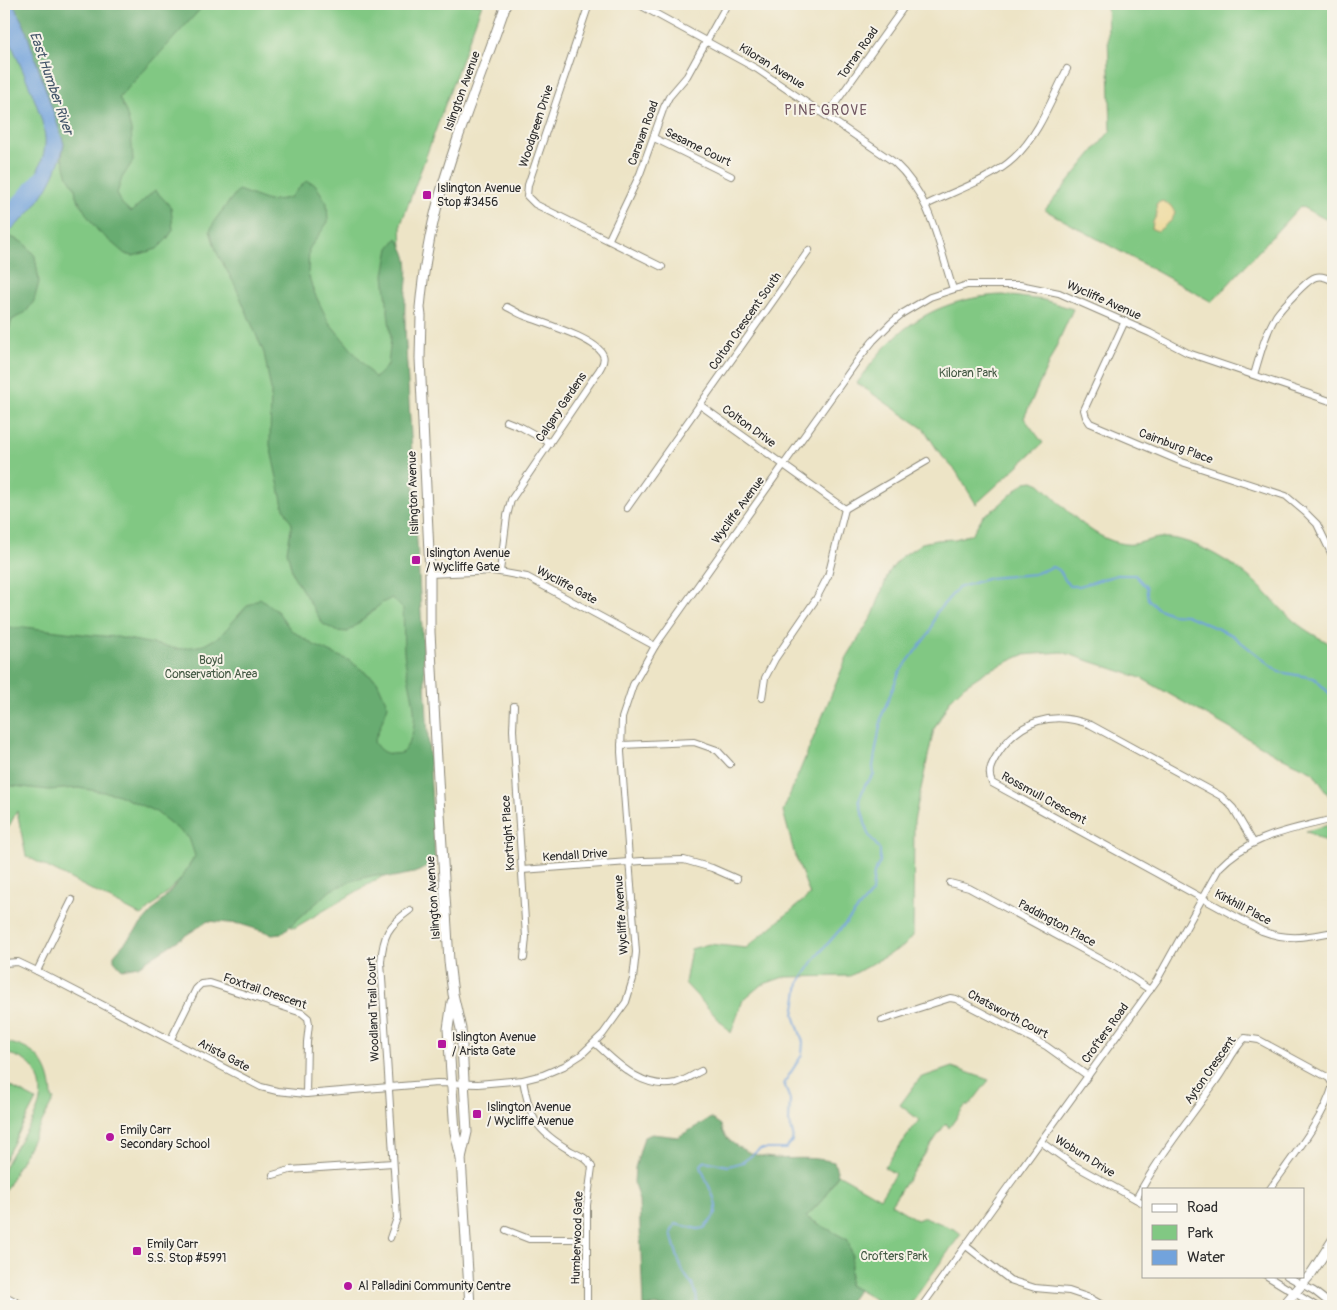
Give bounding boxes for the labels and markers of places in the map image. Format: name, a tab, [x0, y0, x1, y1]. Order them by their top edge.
place label: Islington Avenue Stop #3456	[437, 181, 521, 210]
marker: Islington Avenue Stop #3456	[421, 189, 433, 201]
place label: Islington Avenue / Wycliffe Gate	[426, 546, 510, 575]
marker: Islington Avenue / Wycliffe Gate	[410, 554, 422, 566]
place label: Islington Avenue / Arista Gate	[452, 1030, 536, 1059]
marker: Islington Avenue / Arista Gate	[436, 1038, 448, 1050]
place label: Islington Avenue / Wycliffe Avenue	[487, 1100, 574, 1129]
marker: Islington Avenue / Wycliffe Avenue	[471, 1108, 483, 1120]
place label: Emily Carr Secondary School	[120, 1123, 210, 1152]
marker: Emily Carr Secondary School	[104, 1131, 116, 1143]
place label: Emily Carr S.S. Stop #5991	[147, 1237, 227, 1266]
marker: Emily Carr S.S. Stop #5991	[131, 1245, 143, 1257]
place label: Al Palladini Community Centre	[358, 1279, 511, 1294]
marker: Al Palladini Community Centre	[342, 1280, 354, 1292]

